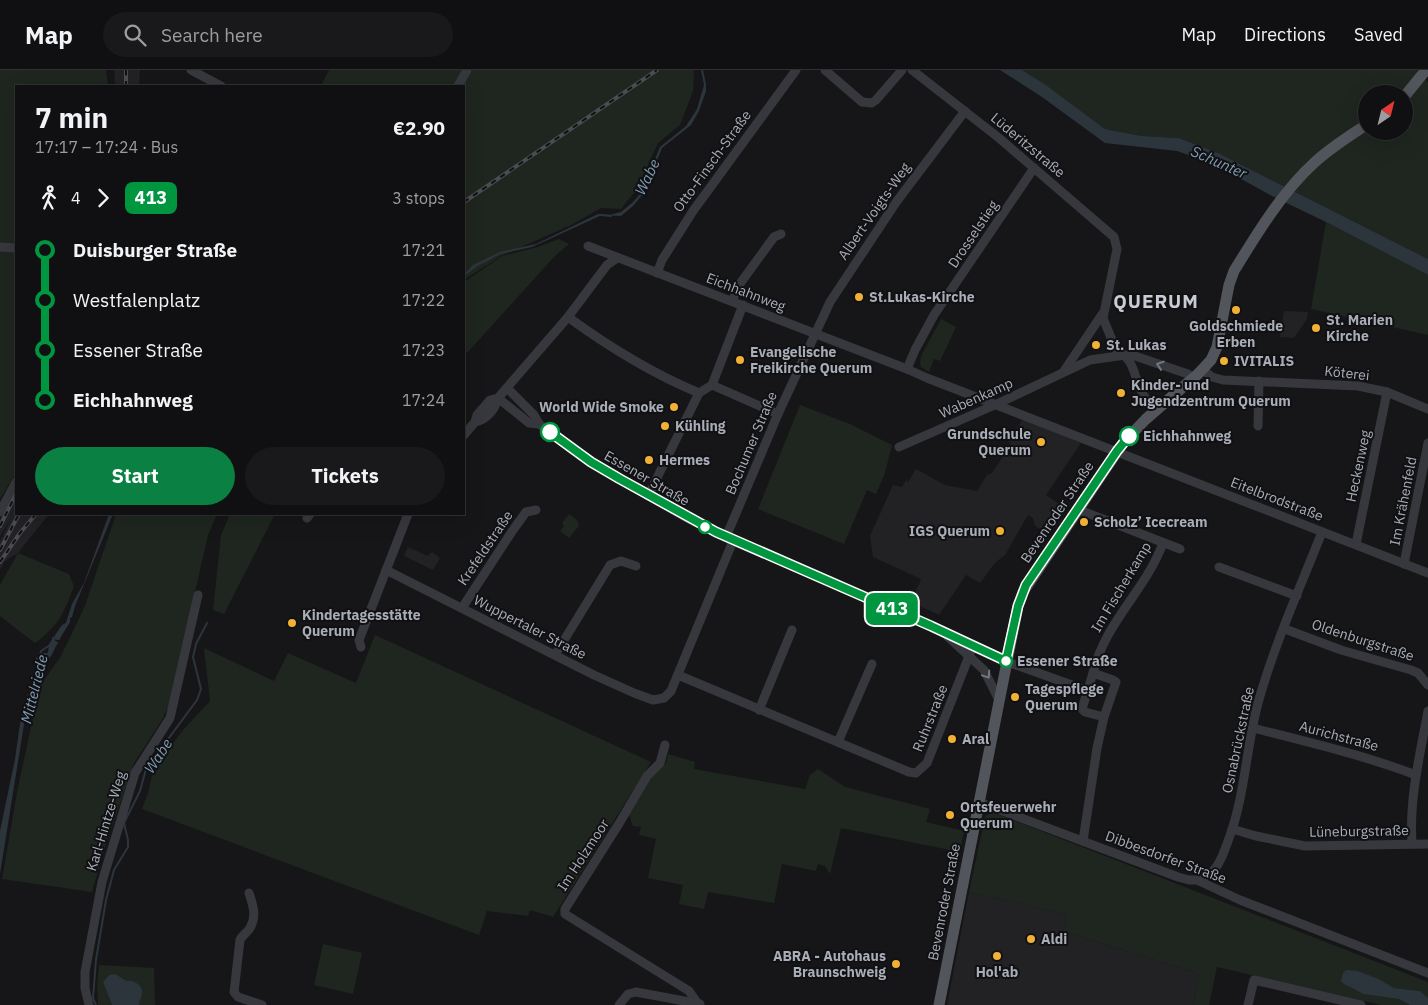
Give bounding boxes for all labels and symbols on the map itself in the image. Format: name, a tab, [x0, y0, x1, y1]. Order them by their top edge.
north arrow	[1358, 85, 1412, 140]
street label: Otto-Finsch-Straße	[669, 106, 755, 216]
street label: Lüderitzstraße	[987, 109, 1069, 182]
water label: Schunter	[1188, 141, 1250, 183]
water label: Wabe	[630, 156, 664, 198]
street label: Albert-Voigts-Weg	[834, 158, 915, 263]
street label: Drosselstieg	[944, 196, 1002, 271]
street label: Eichhahnweg	[704, 269, 789, 316]
place label: St.Lukas-Kirche	[869, 288, 975, 306]
district label: QUERUM	[1113, 289, 1199, 313]
marker: St.Lukas-Kirche	[853, 291, 865, 303]
marker: Goldschmiede Erben	[1230, 304, 1242, 316]
place label: St. Marien Kirche	[1326, 311, 1393, 345]
place label: Goldschmiede Erben	[1189, 317, 1283, 351]
marker: St. Marien Kirche	[1310, 322, 1322, 334]
place label: St. Lukas	[1106, 336, 1166, 354]
marker: St. Lukas	[1090, 339, 1102, 351]
place label: Evangelische Freikirche Querum	[750, 343, 872, 377]
place label: IVITALIS	[1234, 352, 1294, 370]
marker: Evangelische Freikirche Querum	[734, 354, 746, 366]
marker: IVITALIS	[1218, 355, 1230, 367]
one-way arrow	[1157, 360, 1165, 370]
street label: Köterei	[1324, 362, 1370, 384]
street label: Wabenkamp	[936, 374, 1016, 422]
place label: Kinder- und Jugendzentrum Querum	[1131, 376, 1291, 410]
marker: Kinder- und Jugendzentrum Querum	[1115, 387, 1127, 399]
street label: Bochumer Straße	[721, 388, 781, 497]
place label: World Wide Smoke	[539, 398, 664, 416]
marker: World Wide Smoke	[668, 401, 680, 413]
place label: Kühling	[675, 417, 726, 435]
marker: Kühling	[659, 420, 671, 432]
unlabelled marker	[540, 422, 560, 442]
place label: Grundschule Querum	[947, 425, 1031, 459]
marker: Eichhahnweg	[1119, 426, 1139, 446]
place label: Eichhahnweg	[1143, 427, 1231, 445]
street label: Heckenweg	[1342, 428, 1375, 504]
marker: Grundschule Querum	[1035, 436, 1047, 448]
street label: Essener Straße	[601, 446, 693, 510]
place label: Hermes	[659, 451, 710, 469]
marker: Hermes	[643, 454, 655, 466]
street label: Im Krähenfeld	[1386, 455, 1420, 547]
street label: Bevenroder Straße	[1016, 458, 1098, 566]
street label: Eitelbrodstraße	[1228, 473, 1326, 525]
street label: Krefeldstraße	[453, 507, 517, 589]
place label: Scholz’ Icecream	[1094, 513, 1208, 531]
marker: Scholz’ Icecream	[1078, 516, 1090, 528]
unlabelled marker	[698, 520, 712, 534]
place label: IGS Querum	[909, 522, 990, 540]
marker: IGS Querum	[994, 525, 1006, 537]
street label: Im Fischerkamp	[1087, 539, 1155, 635]
street label: Wuppertaler Straße	[471, 591, 590, 663]
line badge: 413	[863, 593, 921, 625]
place label: Kindertagesstätte Querum	[302, 606, 421, 640]
street label: Oldenburgstraße	[1310, 615, 1417, 665]
marker: Kindertagesstätte Querum	[286, 617, 298, 629]
water label: Mittelriede	[16, 652, 52, 725]
place label: Essener Straße	[1017, 652, 1118, 670]
marker: Essener Straße	[999, 654, 1013, 668]
one-way arrow	[980, 670, 990, 679]
place label: Tagespflege Querum	[1025, 680, 1104, 714]
street label: Ruhrstraße	[908, 681, 952, 754]
street label: Osnabrückstraße	[1218, 685, 1258, 795]
marker: Tagespflege Querum	[1009, 691, 1021, 703]
street label: Aurichstraße	[1297, 717, 1381, 755]
place label: Aral	[962, 730, 989, 748]
marker: Aral	[946, 733, 958, 745]
water label: Wabe	[140, 735, 176, 777]
street label: Karl-Hintze-Weg	[82, 768, 130, 873]
place label: Ortsfeuerwehr Querum	[960, 798, 1057, 832]
marker: Ortsfeuerwehr Querum	[944, 809, 956, 821]
street label: Im Holzmoor	[553, 816, 613, 894]
street label: Lüneburgstraße	[1309, 821, 1409, 841]
street label: Dibbesdorfer Straße	[1103, 827, 1229, 887]
street label: Bevenroder Straße	[924, 842, 964, 962]
place label: Aldi	[1041, 930, 1067, 948]
marker: Aldi	[1025, 933, 1037, 945]
place label: ABRA - Autohaus Braunschweig	[773, 947, 886, 981]
marker: Hol'ab	[991, 950, 1003, 962]
marker: ABRA - Autohaus Braunschweig	[890, 958, 902, 970]
place label: Hol'ab	[976, 963, 1018, 981]

